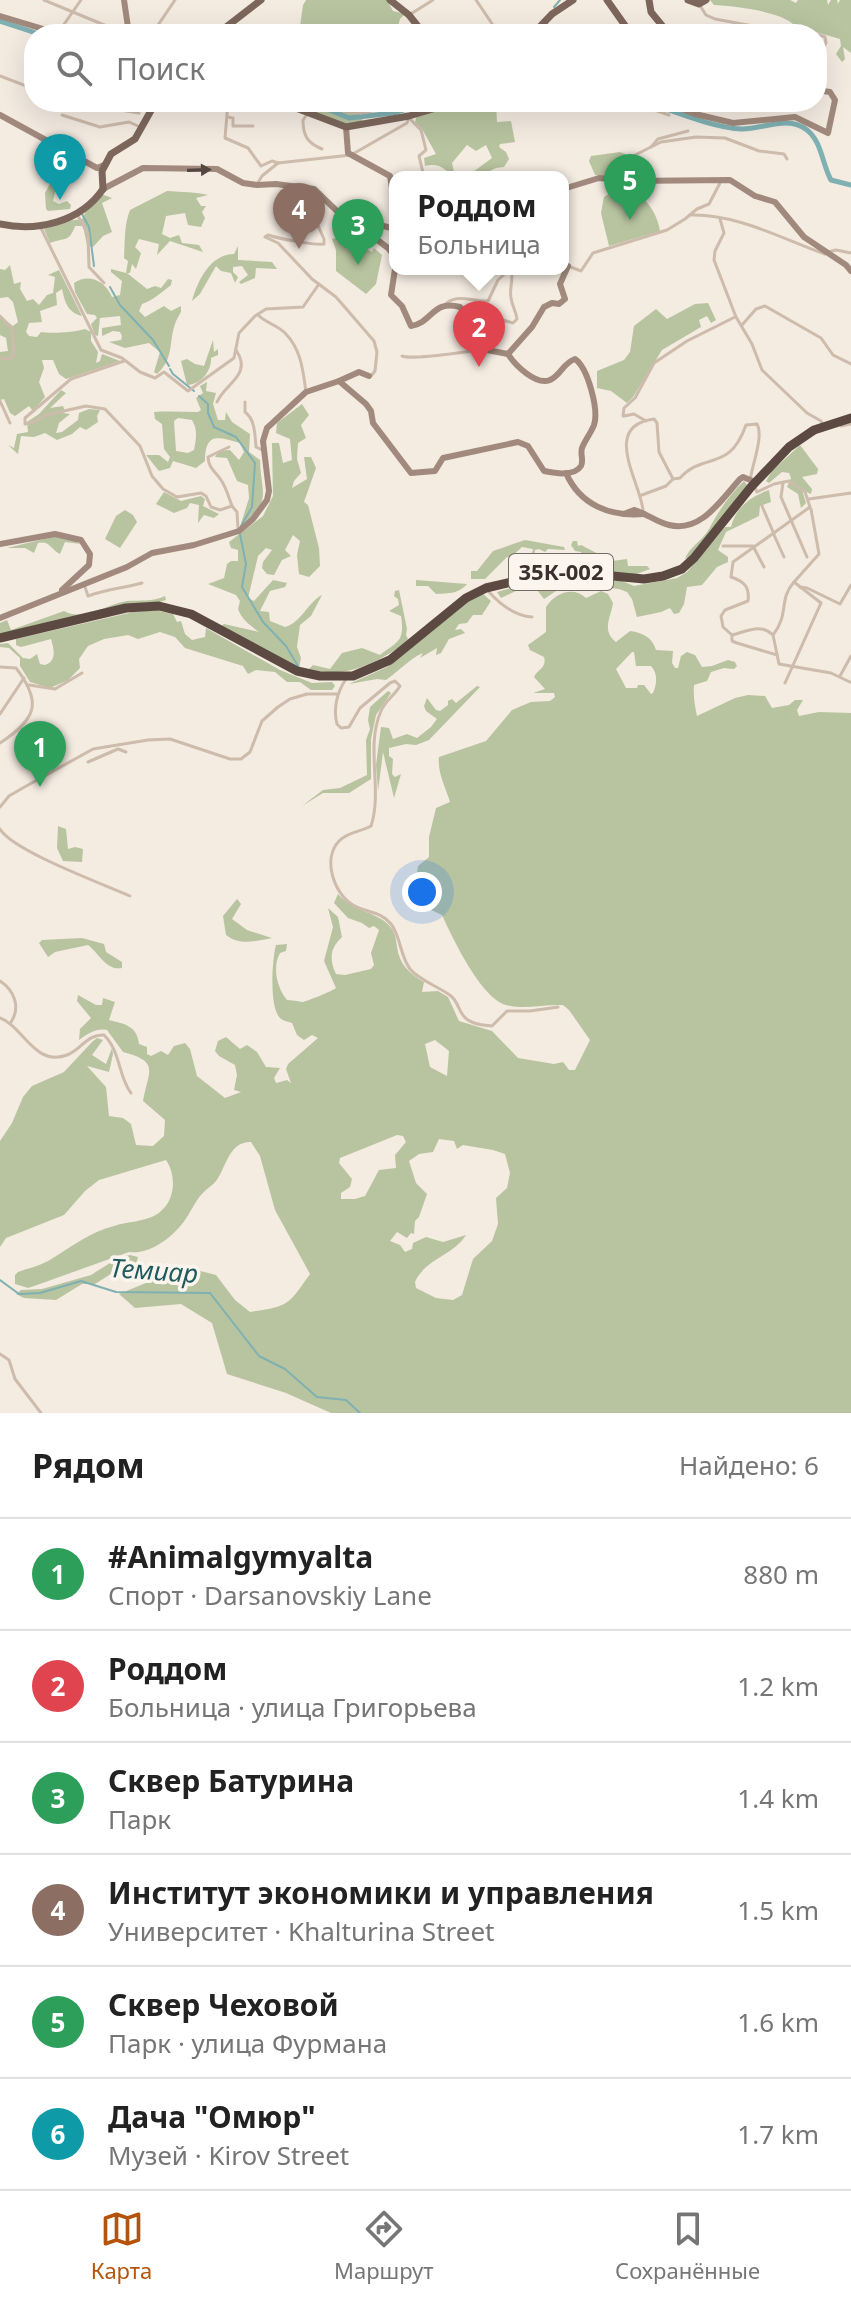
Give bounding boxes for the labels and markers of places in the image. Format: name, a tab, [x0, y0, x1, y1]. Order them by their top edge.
pin: 6	[34, 134, 86, 200]
pin: 5	[604, 154, 656, 220]
pin: 4	[273, 183, 325, 249]
pin: 3	[332, 199, 384, 265]
pin: 2	[453, 301, 505, 367]
pin: 1	[14, 721, 66, 787]

